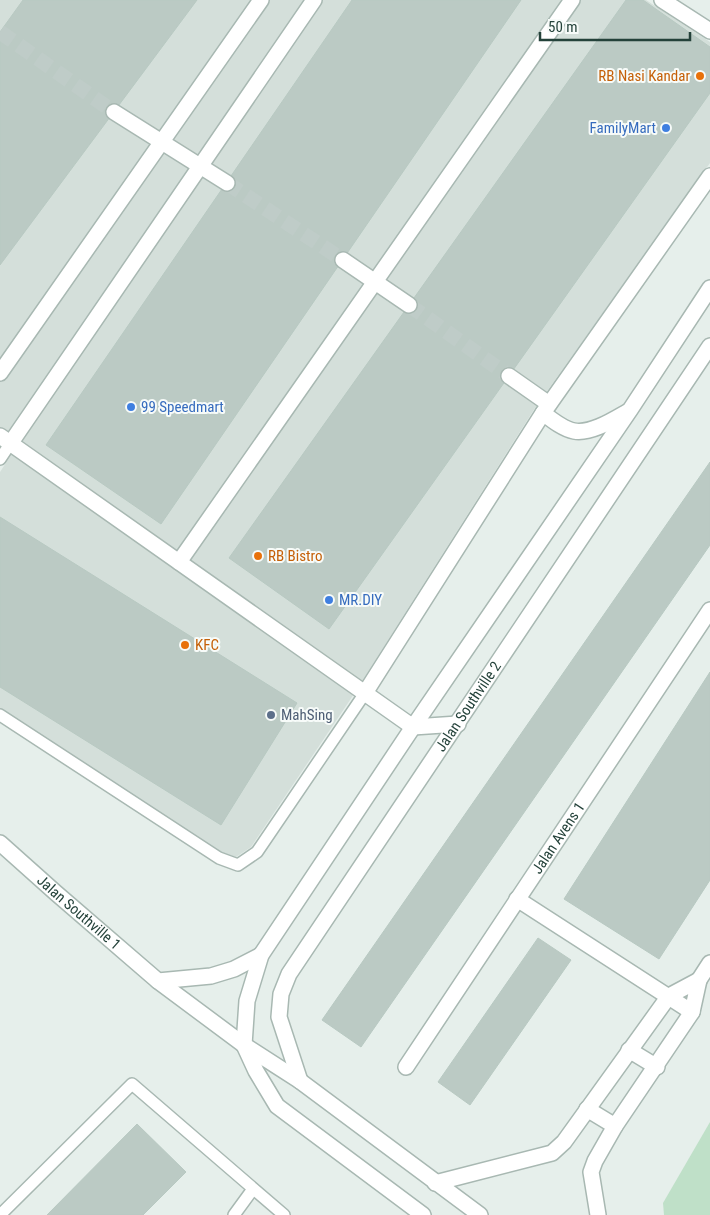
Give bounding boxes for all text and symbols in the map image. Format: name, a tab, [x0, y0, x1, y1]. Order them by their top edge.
scale bar	[540, 10, 690, 42]
text: 50 m	[548, 18, 578, 36]
place label: RB Nasi Kandar	[598, 67, 690, 85]
marker: RB Nasi Kandar	[694, 70, 706, 82]
place label: FamilyMart	[590, 119, 656, 137]
marker: FamilyMart	[660, 122, 672, 134]
place label: 99 Speedmart	[141, 398, 224, 416]
marker: 99 Speedmart	[125, 401, 137, 413]
place label: RB Bistro	[268, 547, 322, 565]
marker: RB Bistro	[252, 550, 264, 562]
place label: MR.DIY	[339, 591, 382, 609]
marker: MR.DIY	[323, 594, 335, 606]
place label: KFC	[195, 636, 219, 654]
marker: KFC	[179, 639, 191, 651]
street label: Jalan Southville 2	[432, 658, 505, 755]
place label: MahSing	[281, 706, 333, 724]
marker: MahSing	[265, 709, 277, 721]
street label: Jalan Avens 1	[528, 799, 589, 877]
street label: Jalan Southville 1	[33, 871, 124, 954]

